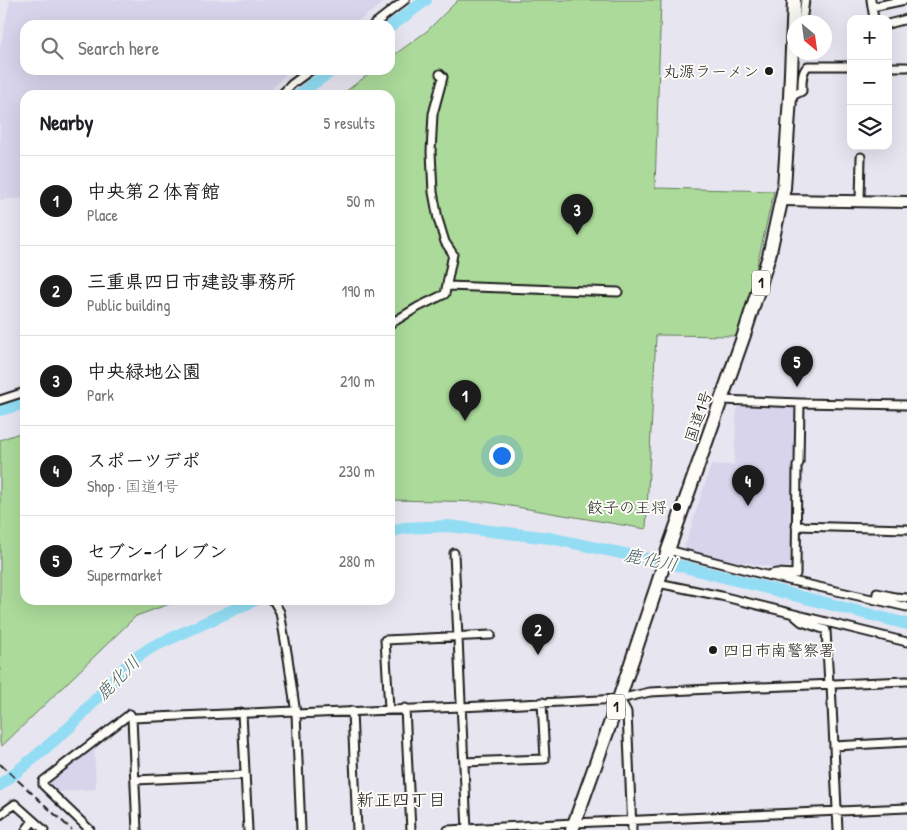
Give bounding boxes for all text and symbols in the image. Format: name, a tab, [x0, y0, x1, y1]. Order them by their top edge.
north arrow	[787, 15, 832, 60]
map controls	[847, 15, 892, 150]
button: +	[847, 15, 892, 60]
search box	[20, 20, 395, 75]
icon: search	[38, 34, 66, 62]
text: Search here	[78, 35, 159, 61]
place label: 丸源ラーメン	[663, 60, 759, 82]
button: −	[847, 60, 892, 105]
marker: 丸源ラーメン	[763, 65, 775, 77]
button: layers	[847, 105, 892, 150]
text: Nearby	[40, 108, 93, 137]
text: 5 results	[324, 112, 375, 134]
text: 中央第２体育館	[87, 178, 220, 204]
text: 1	[53, 190, 59, 212]
text: 50 m	[347, 190, 375, 212]
pin: 3	[561, 194, 593, 235]
text: Place	[87, 204, 118, 226]
text: 三重県四日市建設事務所	[87, 268, 296, 294]
road number: 1	[752, 270, 770, 296]
text: 2	[52, 280, 60, 302]
text: 190 m	[342, 280, 375, 302]
text: Public building	[87, 294, 170, 316]
pin: 5	[781, 346, 813, 387]
text: 中央緑地公園	[87, 358, 201, 384]
text: 3	[52, 370, 60, 392]
text: 210 m	[340, 370, 375, 392]
pin: 1	[449, 380, 481, 421]
text: Park	[87, 384, 114, 406]
street label: 国道1号	[679, 387, 717, 445]
your location	[489, 443, 515, 469]
text: スポーツデポ	[87, 447, 201, 473]
text: 4	[53, 460, 59, 482]
text: 230 m	[339, 460, 375, 482]
pin: 4	[732, 465, 764, 506]
text: Shop · 国道1号	[87, 475, 179, 497]
place label: 餃子の王将	[587, 496, 667, 518]
marker: 餃子の王将	[671, 501, 683, 513]
text: セブン-イレブン	[87, 538, 228, 564]
water label: 鹿化川	[622, 542, 680, 577]
text: 5	[53, 550, 59, 572]
text: 280 m	[339, 550, 375, 572]
text: Supermarket	[87, 564, 162, 586]
pin: 2	[522, 614, 554, 655]
place label: 四日市南警察署	[723, 639, 835, 661]
marker: 四日市南警察署	[707, 644, 719, 656]
water label: 鹿化川	[90, 650, 146, 706]
road number: 1	[607, 694, 625, 720]
district label: 新正四丁目	[356, 787, 446, 812]

